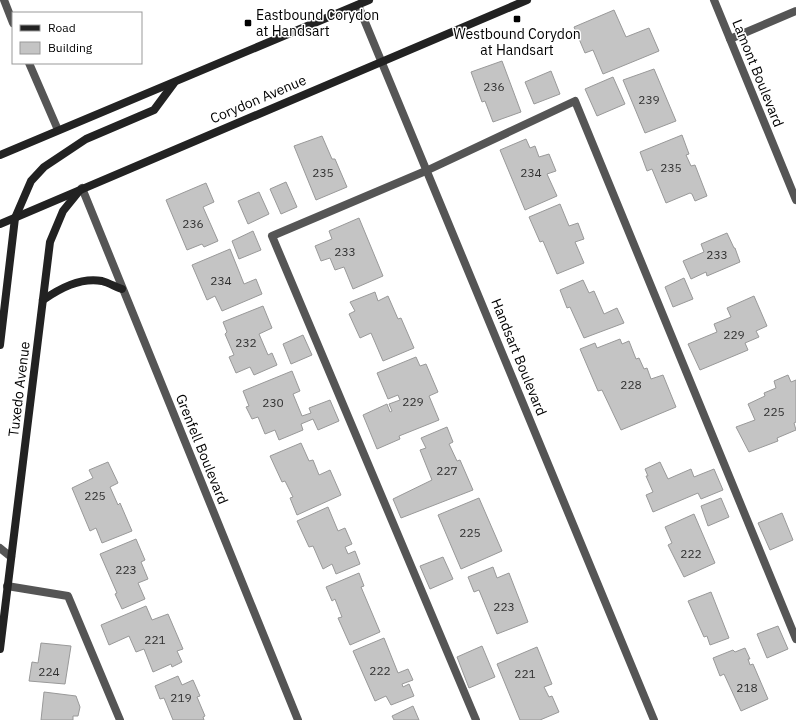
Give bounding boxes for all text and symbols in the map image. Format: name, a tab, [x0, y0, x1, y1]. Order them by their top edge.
place label: Eastbound Corydon at Handsart	[256, 6, 379, 40]
legend	[12, 12, 142, 64]
marker: Westbound Corydon at Handsart	[512, 14, 522, 24]
street label: Lamont Boulevard	[728, 17, 788, 129]
marker: Eastbound Corydon at Handsart	[243, 18, 253, 28]
text: Road	[48, 20, 76, 35]
place label: Westbound Corydon at Handsart	[453, 25, 581, 59]
text: Building	[48, 40, 93, 55]
street label: Corydon Avenue	[207, 71, 309, 127]
house number: 236	[483, 79, 505, 94]
house number: 239	[638, 92, 660, 107]
house number: 235	[660, 160, 682, 175]
house number: 235	[312, 165, 334, 180]
house number: 234	[520, 165, 542, 180]
house number: 236	[182, 216, 204, 231]
house number: 233	[334, 244, 356, 259]
house number: 233	[706, 247, 728, 262]
house number: 234	[210, 273, 232, 288]
street label: Handsart Boulevard	[487, 296, 551, 418]
house number: 229	[723, 327, 745, 342]
house number: 232	[235, 335, 257, 350]
street label: Tuxedo Avenue	[4, 340, 34, 438]
house number: 228	[620, 377, 642, 392]
street label: Grenfell Boulevard	[172, 391, 232, 507]
house number: 229	[402, 394, 424, 409]
house number: 230	[262, 395, 284, 410]
house number: 225	[763, 404, 785, 419]
house number: 227	[436, 463, 458, 478]
house number: 225	[84, 488, 106, 503]
house number: 225	[459, 525, 481, 540]
house number: 222	[680, 546, 702, 561]
house number: 223	[115, 562, 137, 577]
house number: 223	[493, 599, 515, 614]
house number: 221	[144, 632, 166, 647]
house number: 222	[369, 663, 391, 678]
house number: 224	[38, 664, 60, 679]
house number: 221	[514, 666, 536, 681]
house number: 218	[736, 680, 758, 695]
house number: 219	[170, 690, 192, 705]

